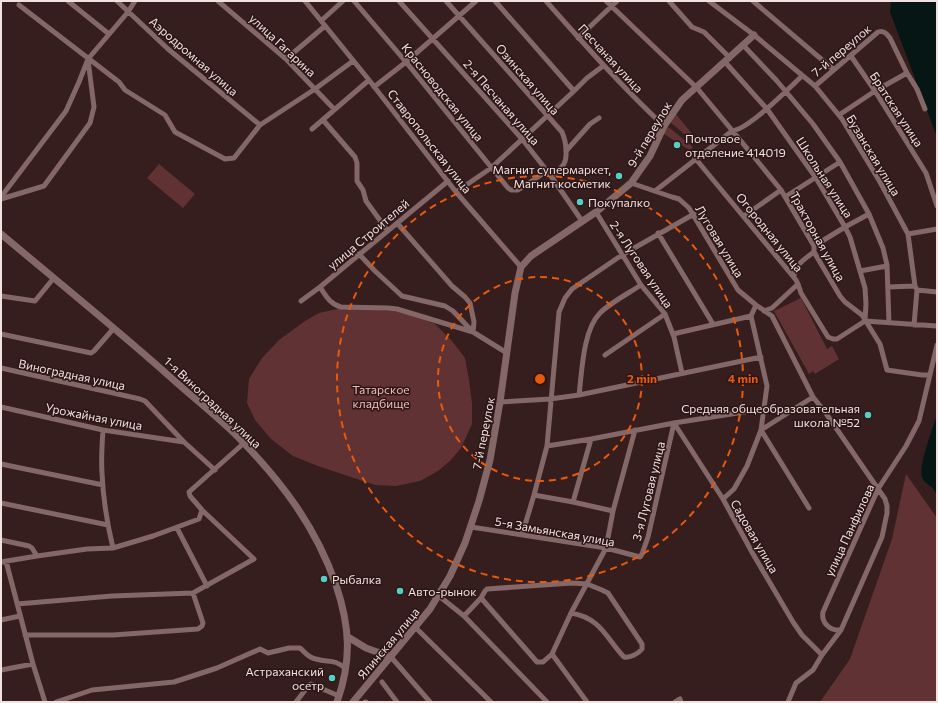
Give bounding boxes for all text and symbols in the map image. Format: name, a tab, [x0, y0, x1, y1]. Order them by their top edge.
street label: улица Гагарина	[247, 11, 319, 79]
street label: Аэродромная улица	[147, 14, 241, 98]
street label: Песчаная улица	[576, 21, 646, 95]
street label: 7-й переулок	[808, 21, 874, 79]
street label: Красноводская улица	[399, 40, 487, 144]
street label: Озинская улица	[493, 41, 563, 117]
street label: 2-я Песчаная улица	[461, 56, 543, 148]
street label: Братская улица	[868, 69, 926, 149]
street label: Ставропольская улица	[385, 86, 475, 196]
street label: 9-й переулок	[624, 98, 674, 169]
street label: Бузанская улица	[844, 112, 904, 198]
place label: Почтовое отделение 414019	[685, 131, 786, 159]
street label: Школьная улица	[794, 134, 856, 220]
marker: Почтовое отделение 414019	[672, 140, 682, 150]
place label: Магнит супермаркет, Магнит косметик	[492, 162, 612, 190]
marker: Магнит супермаркет, Магнит косметик	[614, 171, 624, 181]
street label: Тракторная улица	[787, 189, 849, 283]
street label: Огородная улица	[734, 190, 806, 274]
place label: Покупалко	[588, 195, 650, 209]
street label: улица Строителей	[324, 196, 412, 272]
marker: Покупалко	[575, 197, 585, 207]
street label: Луговая улица	[693, 202, 747, 280]
street label: 2-я Луговая улица	[608, 218, 676, 310]
street label: 1-я Виноградная улица	[162, 353, 264, 451]
street label: Виноградная улица	[17, 356, 127, 392]
text: 2 min	[627, 371, 657, 385]
text: 4 min	[728, 371, 758, 385]
centre of rings	[533, 372, 547, 386]
park label: Татарское кладбище	[352, 382, 410, 410]
street label: 7-й переулок	[469, 395, 497, 470]
street label: Урожайная улица	[44, 400, 144, 432]
place label: Средняя общеобразовательная школа №52	[681, 401, 860, 429]
marker: Средняя общеобразовательная школа №52	[863, 410, 873, 420]
street label: 3-я Луговая улица	[629, 440, 667, 542]
street label: улица Панфилова	[821, 482, 877, 578]
street label: Садовая улица	[728, 497, 782, 575]
street label: 5-я Замьянская улица	[494, 514, 616, 548]
place label: Рыбалка	[332, 572, 381, 586]
marker: Рыбалка	[319, 574, 329, 584]
place label: Авто-рынок	[408, 584, 477, 598]
marker: Авто-рынок	[395, 586, 405, 596]
street label: Ялинская улица	[354, 605, 422, 681]
place label: Астраханский осетр	[246, 664, 324, 692]
marker: Астраханский осетр	[327, 673, 337, 683]

